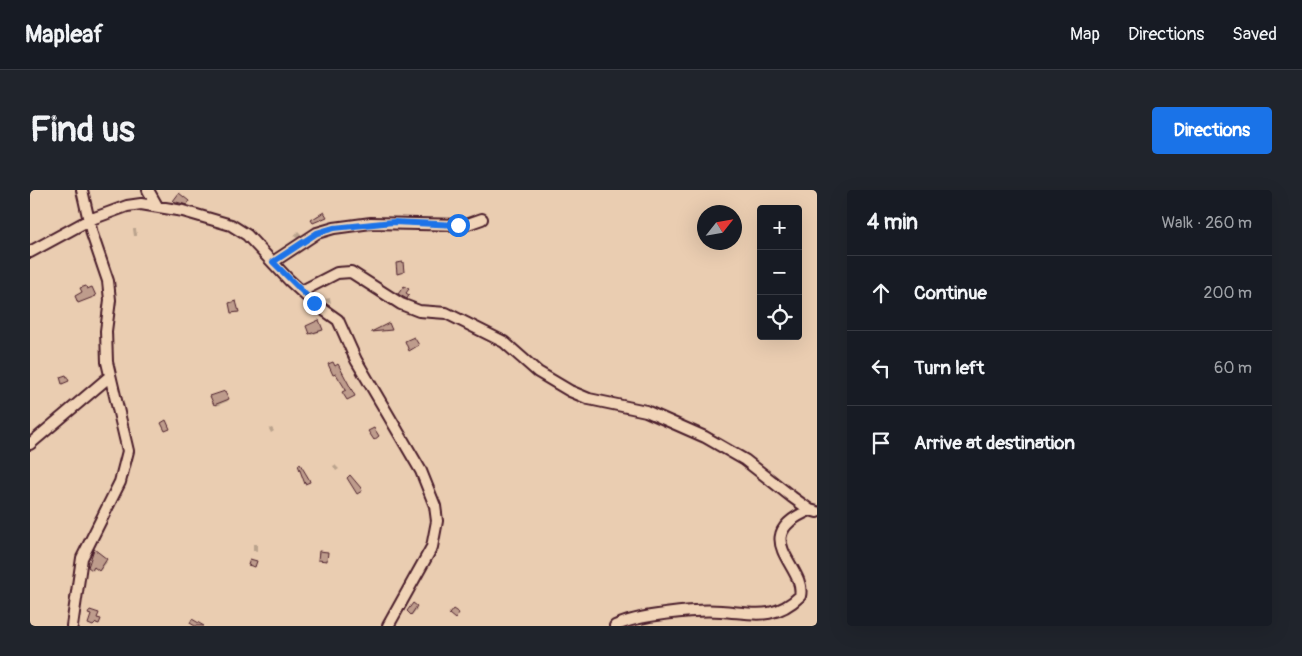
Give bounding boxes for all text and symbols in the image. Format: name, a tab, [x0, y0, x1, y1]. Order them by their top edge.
text: Mapleaf	[25, 20, 103, 49]
text: Map	[1070, 23, 1100, 46]
text: Directions	[1128, 23, 1204, 46]
text: Saved	[1232, 23, 1277, 46]
button: Directions	[1152, 107, 1272, 154]
text: Find us	[30, 108, 135, 152]
north arrow	[697, 205, 742, 250]
map controls	[757, 205, 802, 340]
button: +	[757, 205, 802, 250]
text: 4 min	[867, 209, 918, 236]
text: Walk · 260 m	[1161, 213, 1252, 233]
route start	[447, 214, 470, 237]
button: −	[757, 250, 802, 295]
icon: ahead	[867, 279, 895, 307]
text: Continue	[914, 281, 987, 305]
text: 200 m	[1204, 283, 1252, 303]
route end	[303, 292, 326, 315]
button: locate	[757, 295, 802, 340]
icon: left	[867, 354, 895, 382]
text: Turn left	[914, 356, 984, 380]
text: 60 m	[1214, 358, 1252, 378]
icon: arrive	[867, 429, 895, 457]
text: Arrive at destination	[914, 431, 1075, 455]

